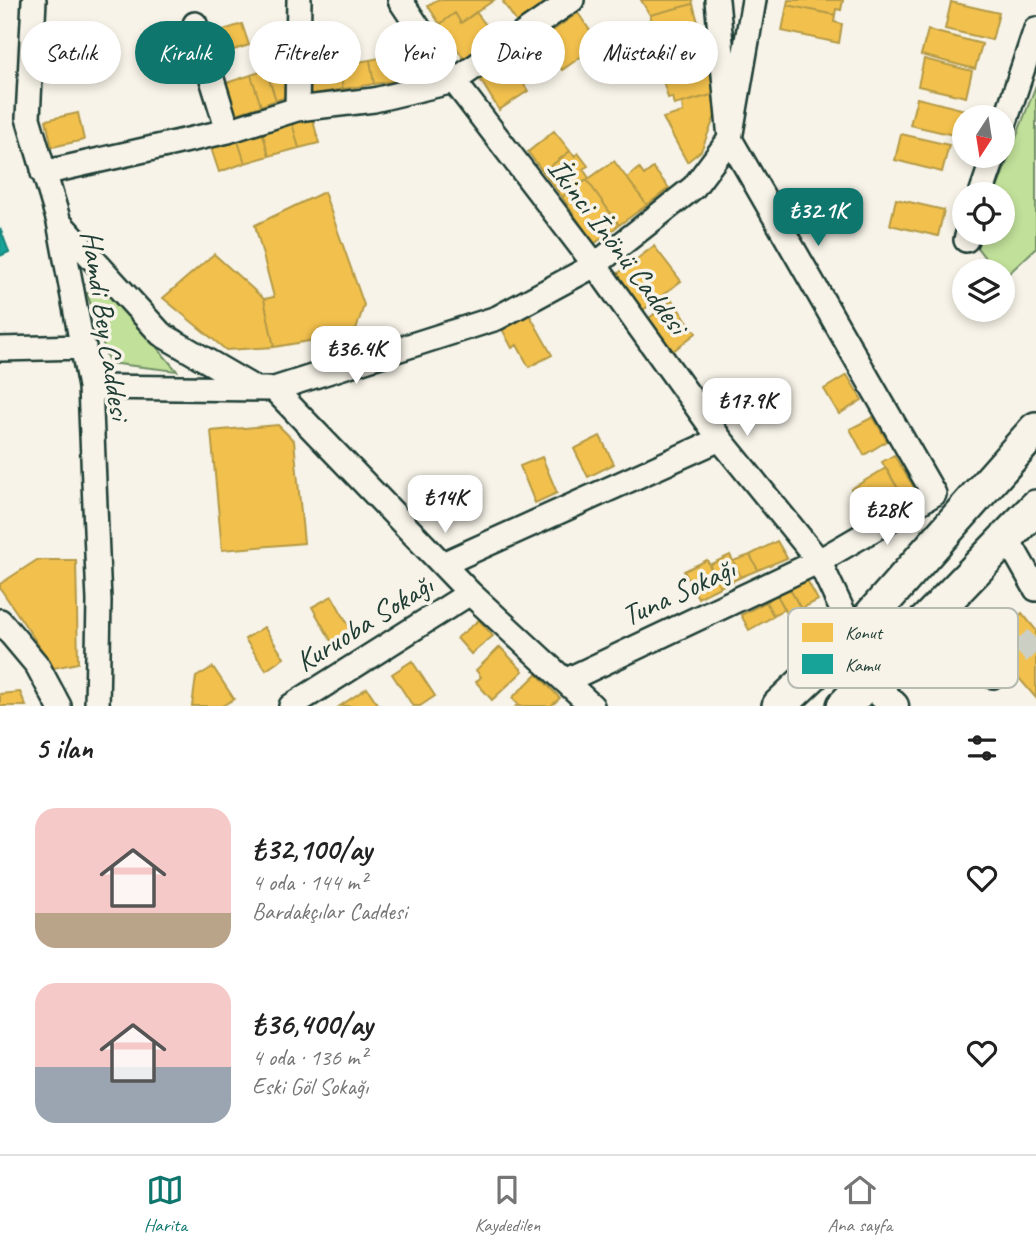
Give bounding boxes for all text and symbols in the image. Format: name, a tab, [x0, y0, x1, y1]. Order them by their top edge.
chip: Satılık	[21, 21, 121, 84]
chip: Kiralık	[135, 21, 235, 84]
chip: Filtreler	[249, 21, 361, 84]
chip: Yeni	[375, 21, 457, 84]
chip: Daire	[471, 21, 565, 84]
chip: Müstakil ev	[579, 21, 718, 84]
north arrow	[952, 105, 1015, 168]
map controls	[952, 105, 1015, 322]
street label: İkinci İnönü Caddesi	[539, 150, 699, 344]
button: locate	[952, 182, 1015, 245]
pin: ₺32.1K	[761, 188, 875, 248]
text: ₺32.1K	[789, 196, 847, 225]
street label: Hamdi Bey Caddesi	[72, 228, 140, 426]
button: layers	[952, 259, 1015, 322]
pin: ₺36.4K	[299, 326, 413, 386]
text: ₺36.4K	[327, 334, 385, 363]
pin: ₺17.9K	[690, 378, 804, 438]
text: ₺17.9K	[718, 386, 776, 415]
pin: ₺14K	[404, 476, 486, 535]
text: ₺14K	[424, 483, 466, 512]
pin: ₺28K	[846, 488, 928, 547]
text: ₺28K	[866, 495, 908, 524]
street label: Tuna Sokağı	[615, 549, 742, 635]
street label: Kuruoba Sokağı	[288, 565, 441, 680]
legend	[788, 608, 1018, 688]
text: Konut	[845, 621, 884, 645]
text: Kamu	[845, 653, 882, 677]
text: 5 ilan	[35, 729, 93, 767]
icon: filters	[963, 729, 1001, 767]
text: ₺32,100/ay	[252, 830, 372, 868]
icon: home	[91, 836, 175, 920]
icon: heart	[963, 859, 1001, 897]
text: 4 oda · 144 m²	[252, 868, 367, 897]
text: Bardakçılar Caddesi	[252, 897, 407, 926]
text: ₺36,400/ay	[252, 1005, 372, 1043]
icon: home	[91, 1011, 175, 1095]
icon: heart	[963, 1034, 1001, 1072]
text: 4 oda · 136 m²	[252, 1043, 367, 1072]
text: Eski Göl Sokağı	[252, 1072, 368, 1101]
tab: Harita	[144, 1171, 187, 1237]
tab: Kaydedilen	[475, 1171, 540, 1237]
tab: Ana sayfa	[828, 1171, 892, 1237]

